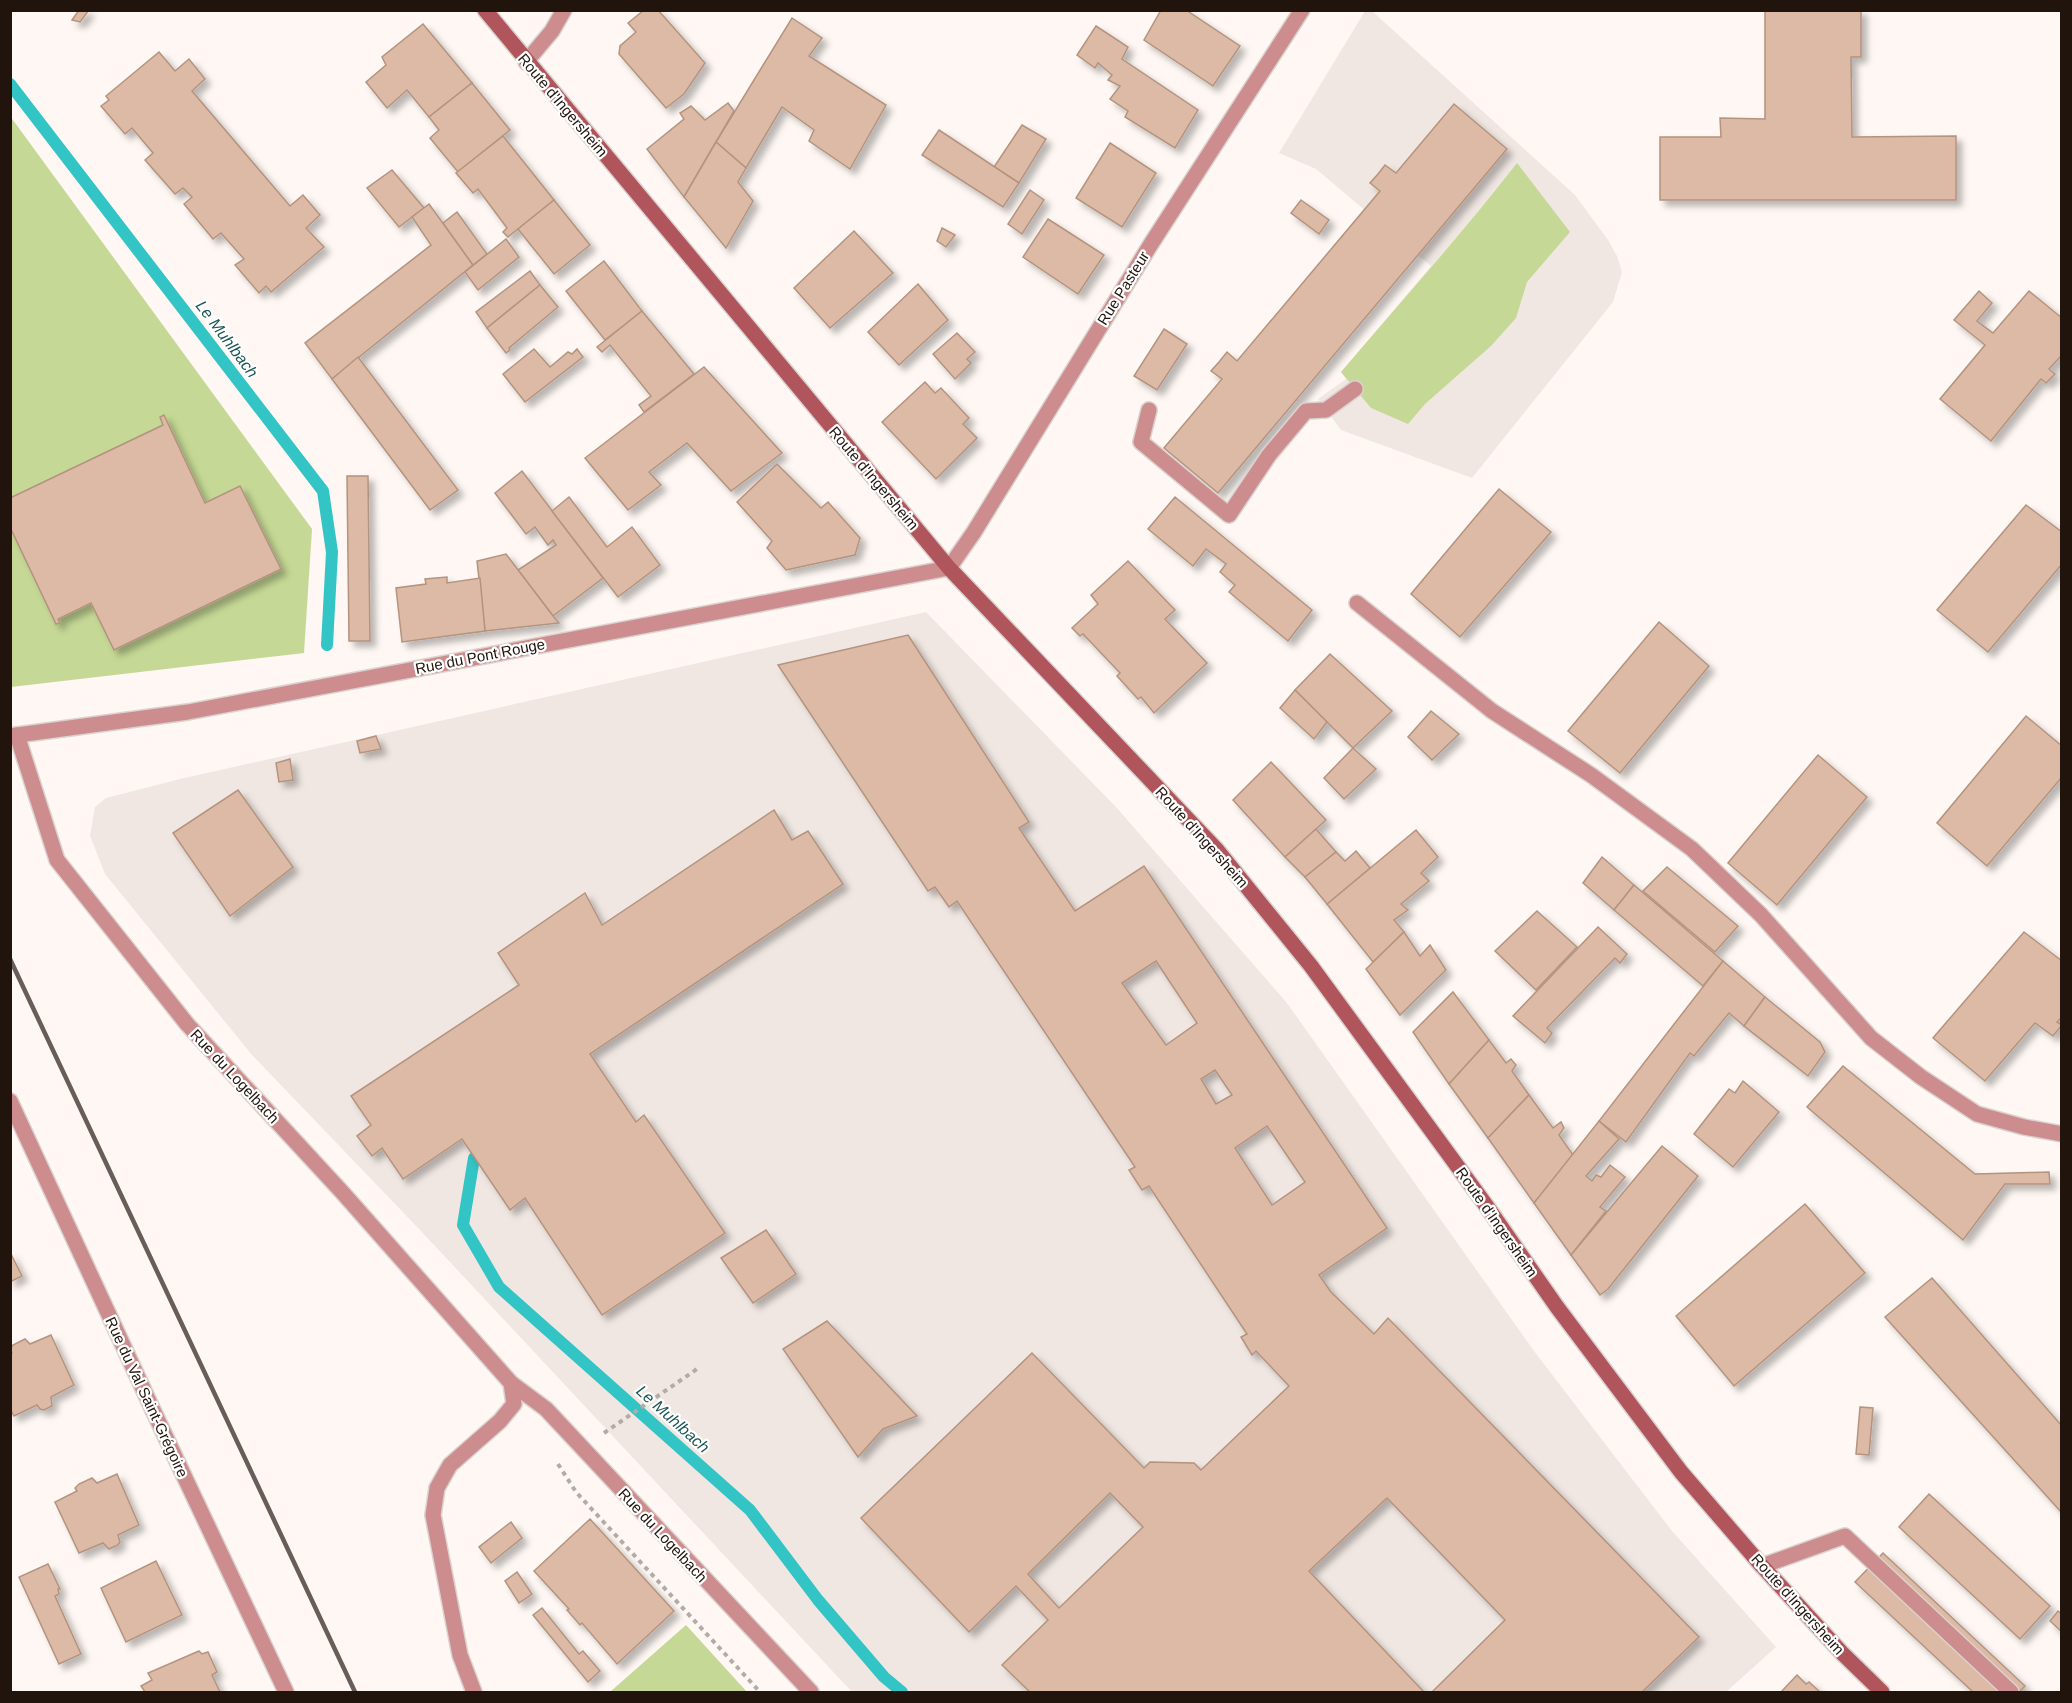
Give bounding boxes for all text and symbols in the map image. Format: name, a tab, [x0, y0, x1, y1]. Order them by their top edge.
street label: Route d'Ingersheim	[515, 50, 611, 160]
street label: Rue Pasteur	[1094, 248, 1152, 328]
water label: Le Muhlbach	[193, 297, 261, 381]
street label: Route d'Ingersheim	[826, 423, 922, 533]
street label: Rue du Pont Rouge	[414, 635, 546, 677]
street label: Route d'Ingersheim	[1152, 783, 1252, 891]
street label: Rue du Logelbach	[187, 1026, 283, 1126]
street label: Route d'Ingersheim	[1453, 1164, 1541, 1280]
street label: Rue du Val Saint-Grégoire	[102, 1314, 192, 1480]
water label: Le Muhlbach	[633, 1382, 713, 1456]
street label: Rue du Logelbach	[615, 1485, 711, 1585]
street label: Route d'Ingersheim	[1748, 1550, 1848, 1658]

